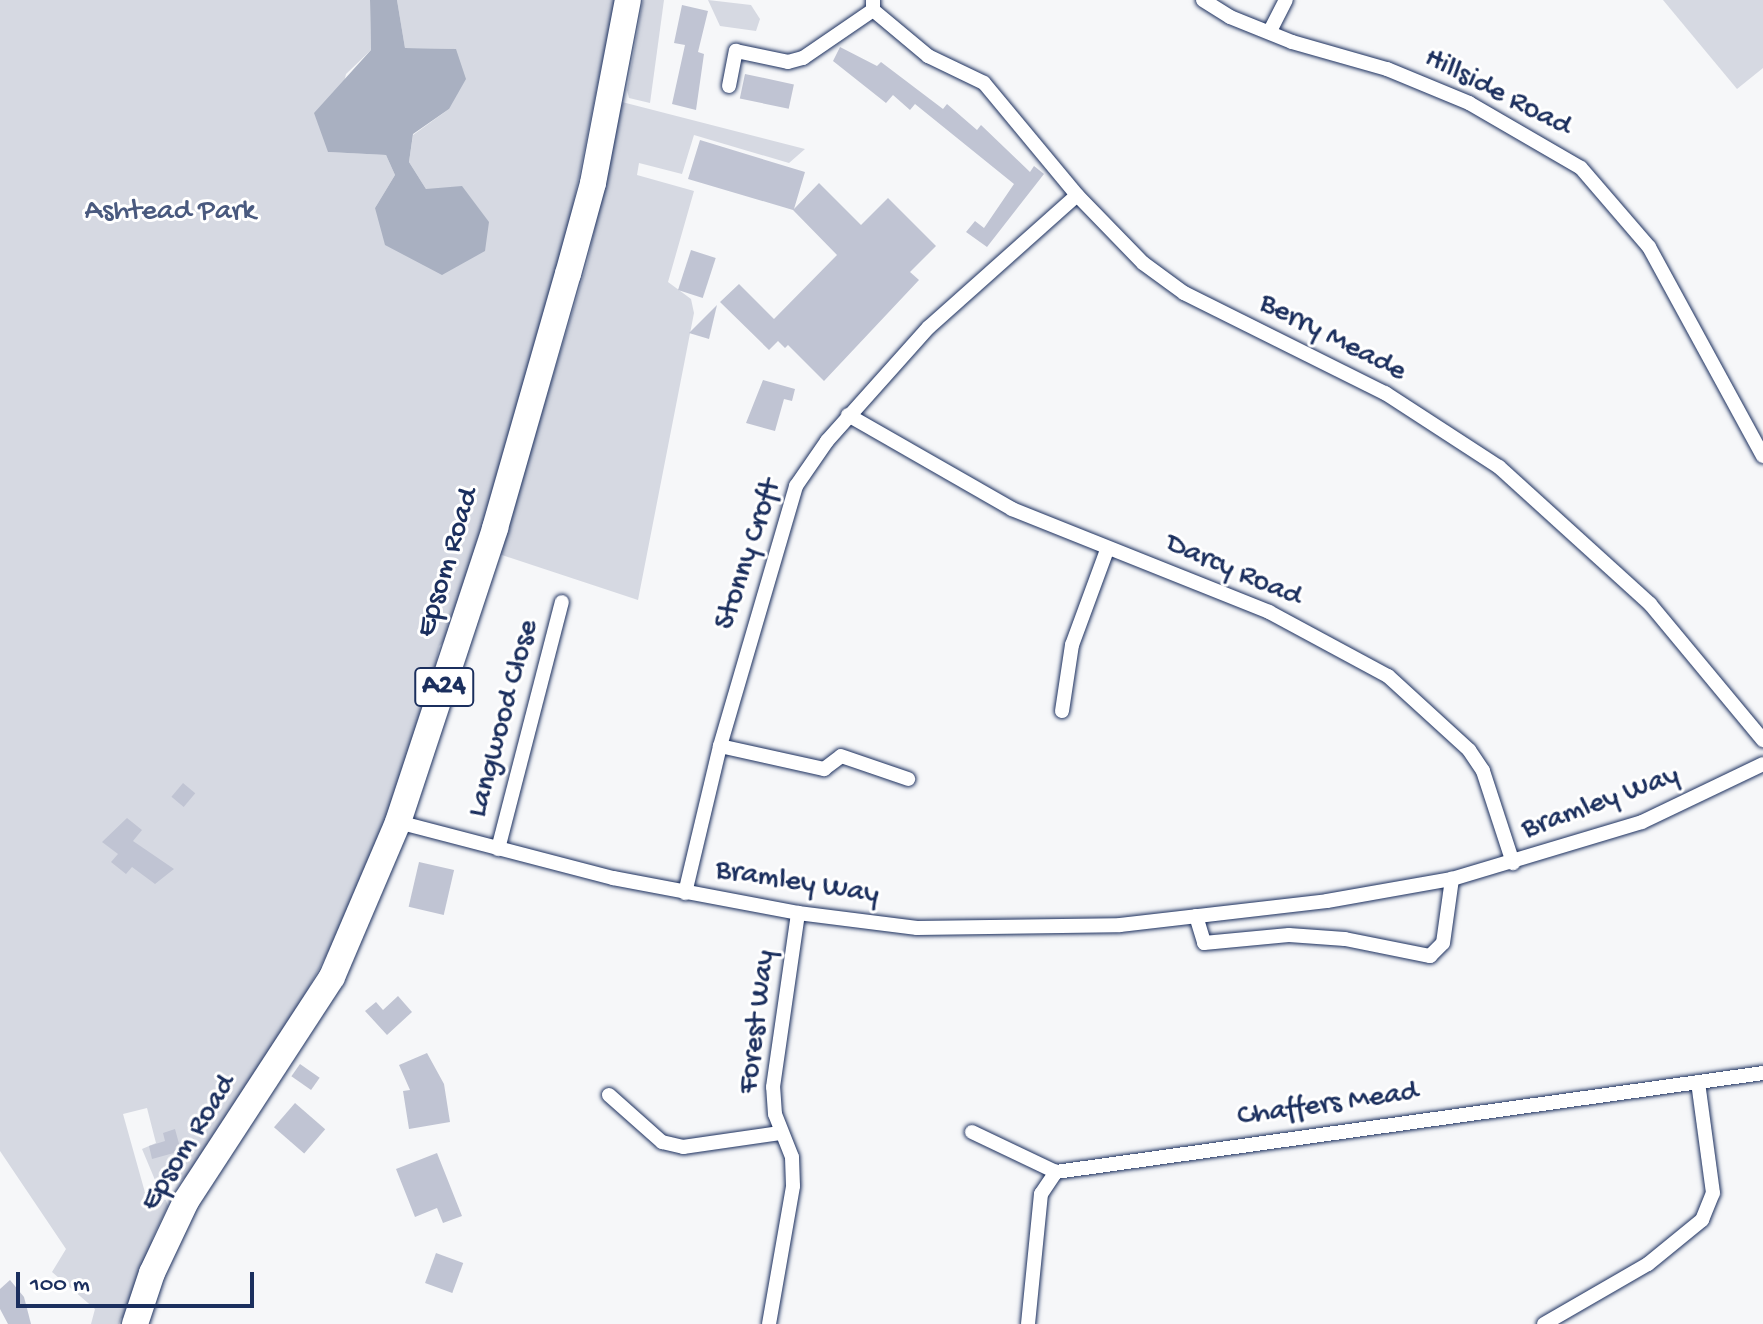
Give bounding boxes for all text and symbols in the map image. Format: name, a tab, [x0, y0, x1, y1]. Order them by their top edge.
street label: Hillside Road	[1418, 42, 1576, 146]
park label: Ashtead Park	[84, 195, 256, 231]
street label: Berry Meade	[1253, 287, 1411, 391]
street label: Stonny Croft	[709, 475, 791, 635]
street label: Epsom Road	[409, 484, 489, 642]
street label: Darcy Road	[1159, 527, 1307, 617]
street label: Langwood Close	[461, 616, 549, 822]
road number: A24	[414, 663, 474, 711]
street label: Bramley Way	[1517, 759, 1685, 849]
street label: Bramley Way	[713, 853, 881, 915]
street label: Forest Way	[732, 948, 786, 1096]
street label: Epsom Road	[134, 1069, 246, 1219]
street label: Chaffers Mead	[1235, 1075, 1421, 1137]
scale bar	[20, 1256, 258, 1306]
text: 100 m	[30, 1271, 90, 1300]

